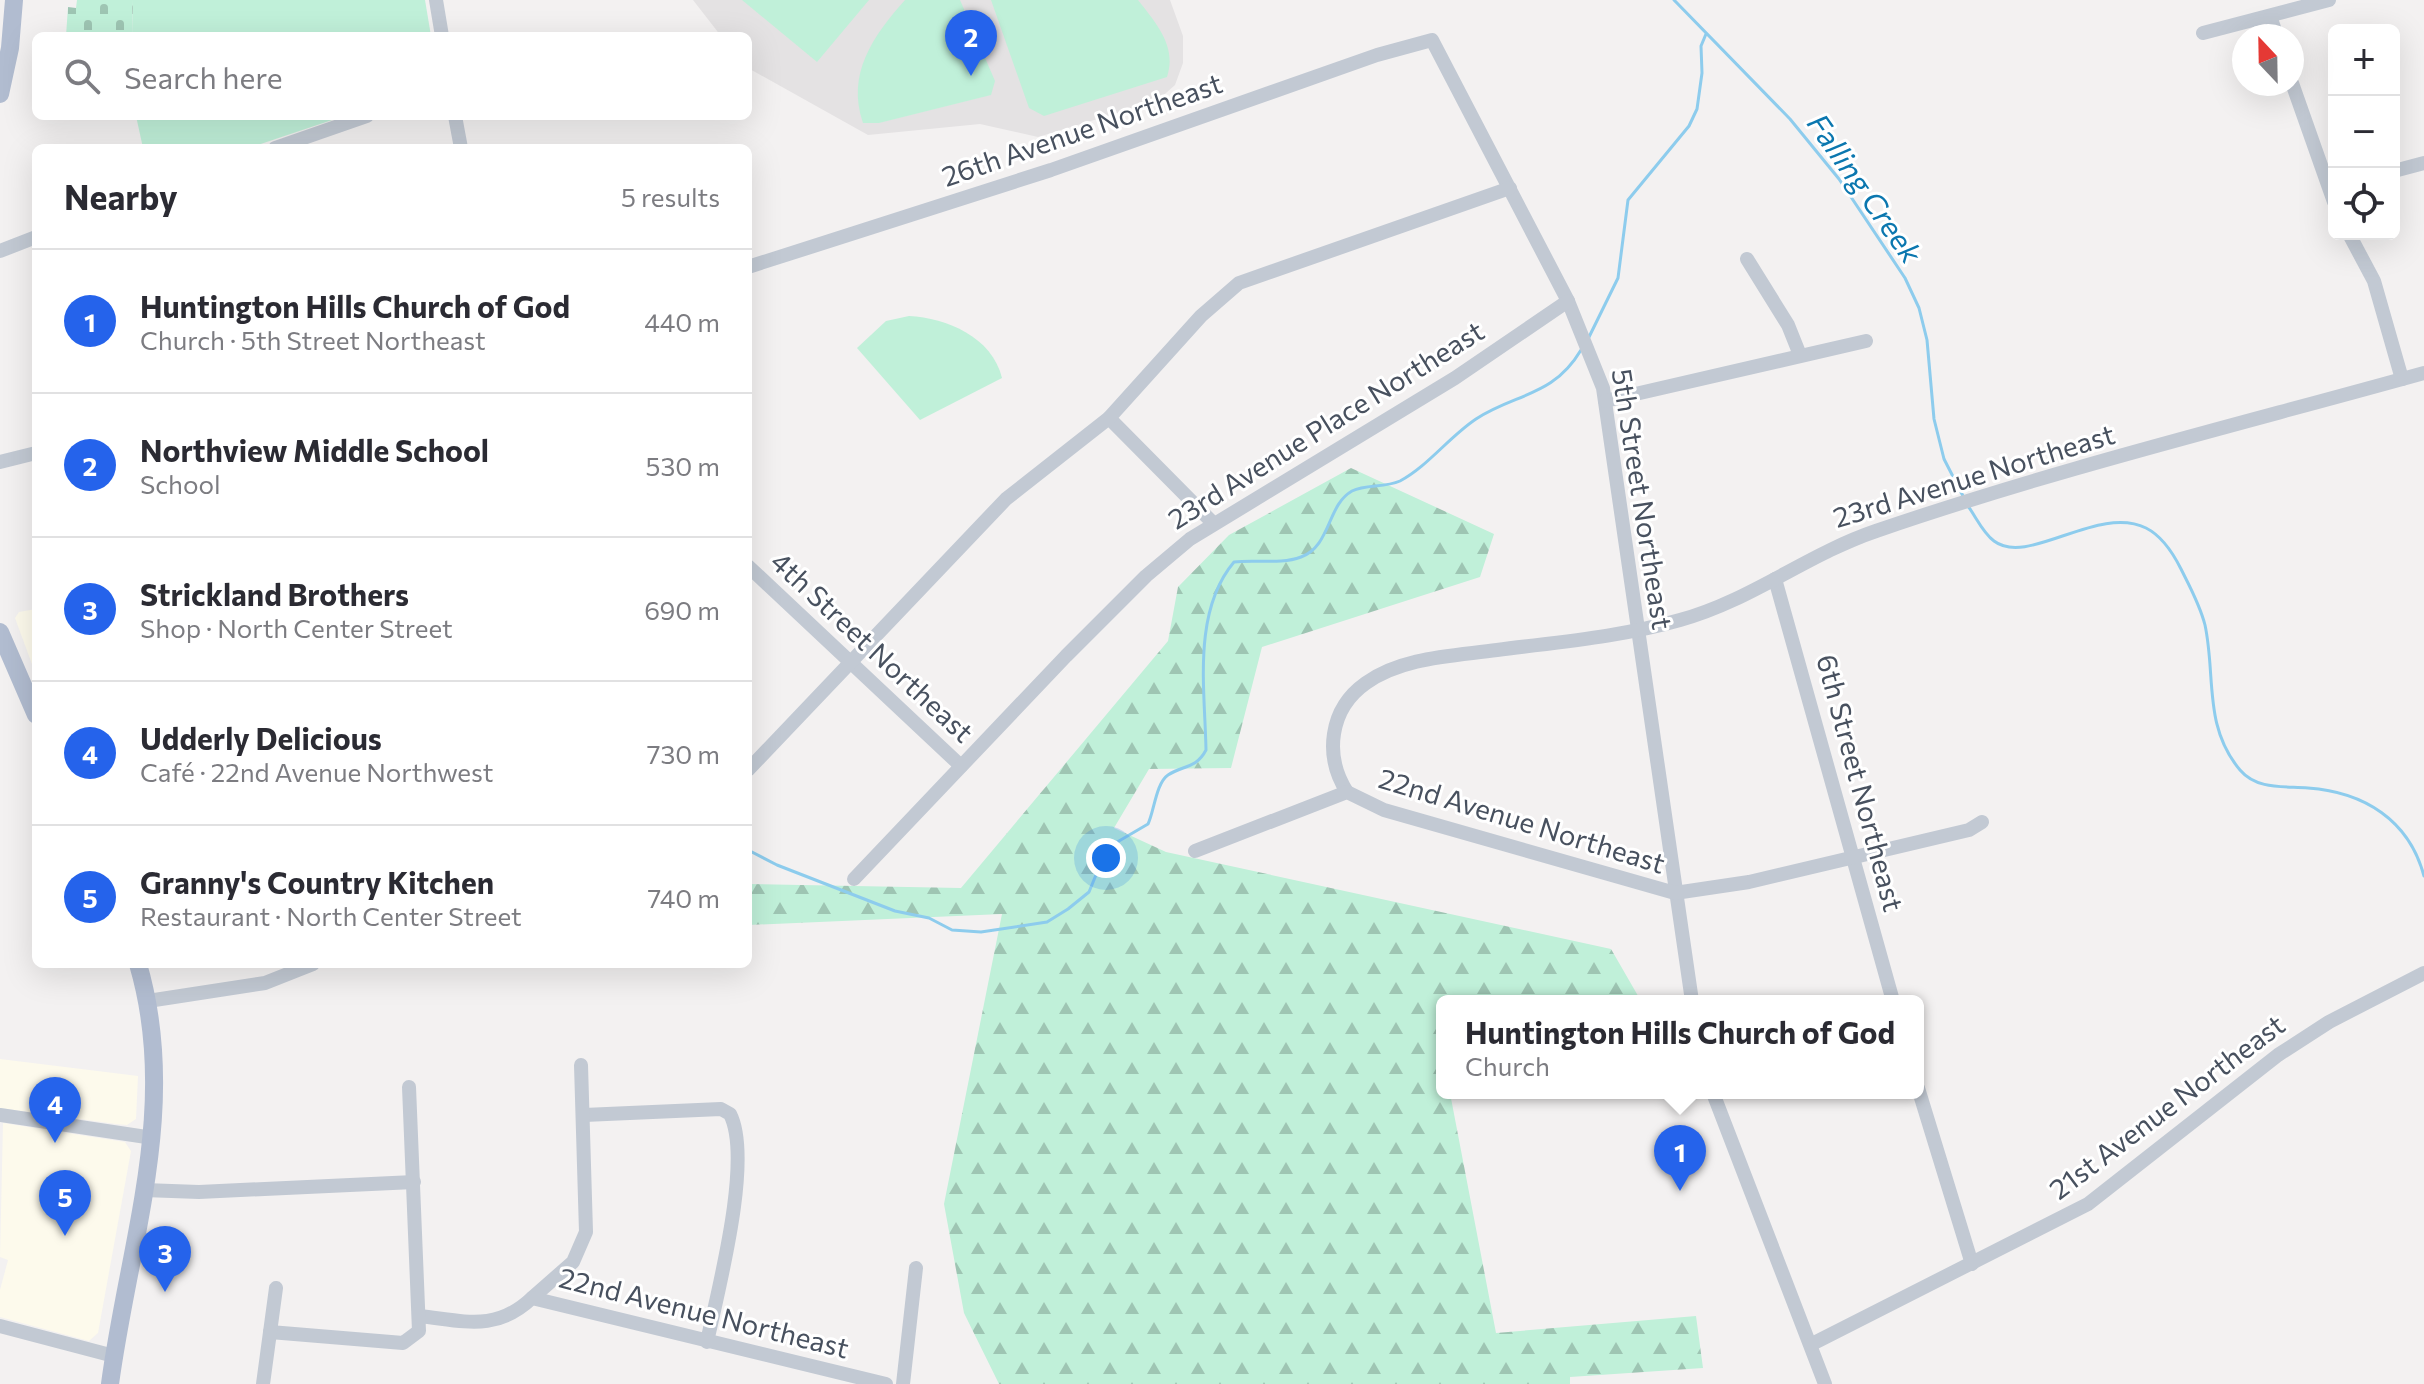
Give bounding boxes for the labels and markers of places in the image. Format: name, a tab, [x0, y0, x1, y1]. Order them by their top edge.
pin: 2	[945, 10, 997, 76]
pin: 4	[29, 1077, 81, 1143]
pin: 1	[1654, 1125, 1706, 1191]
pin: 5	[39, 1170, 91, 1236]
pin: 3	[139, 1226, 191, 1292]

